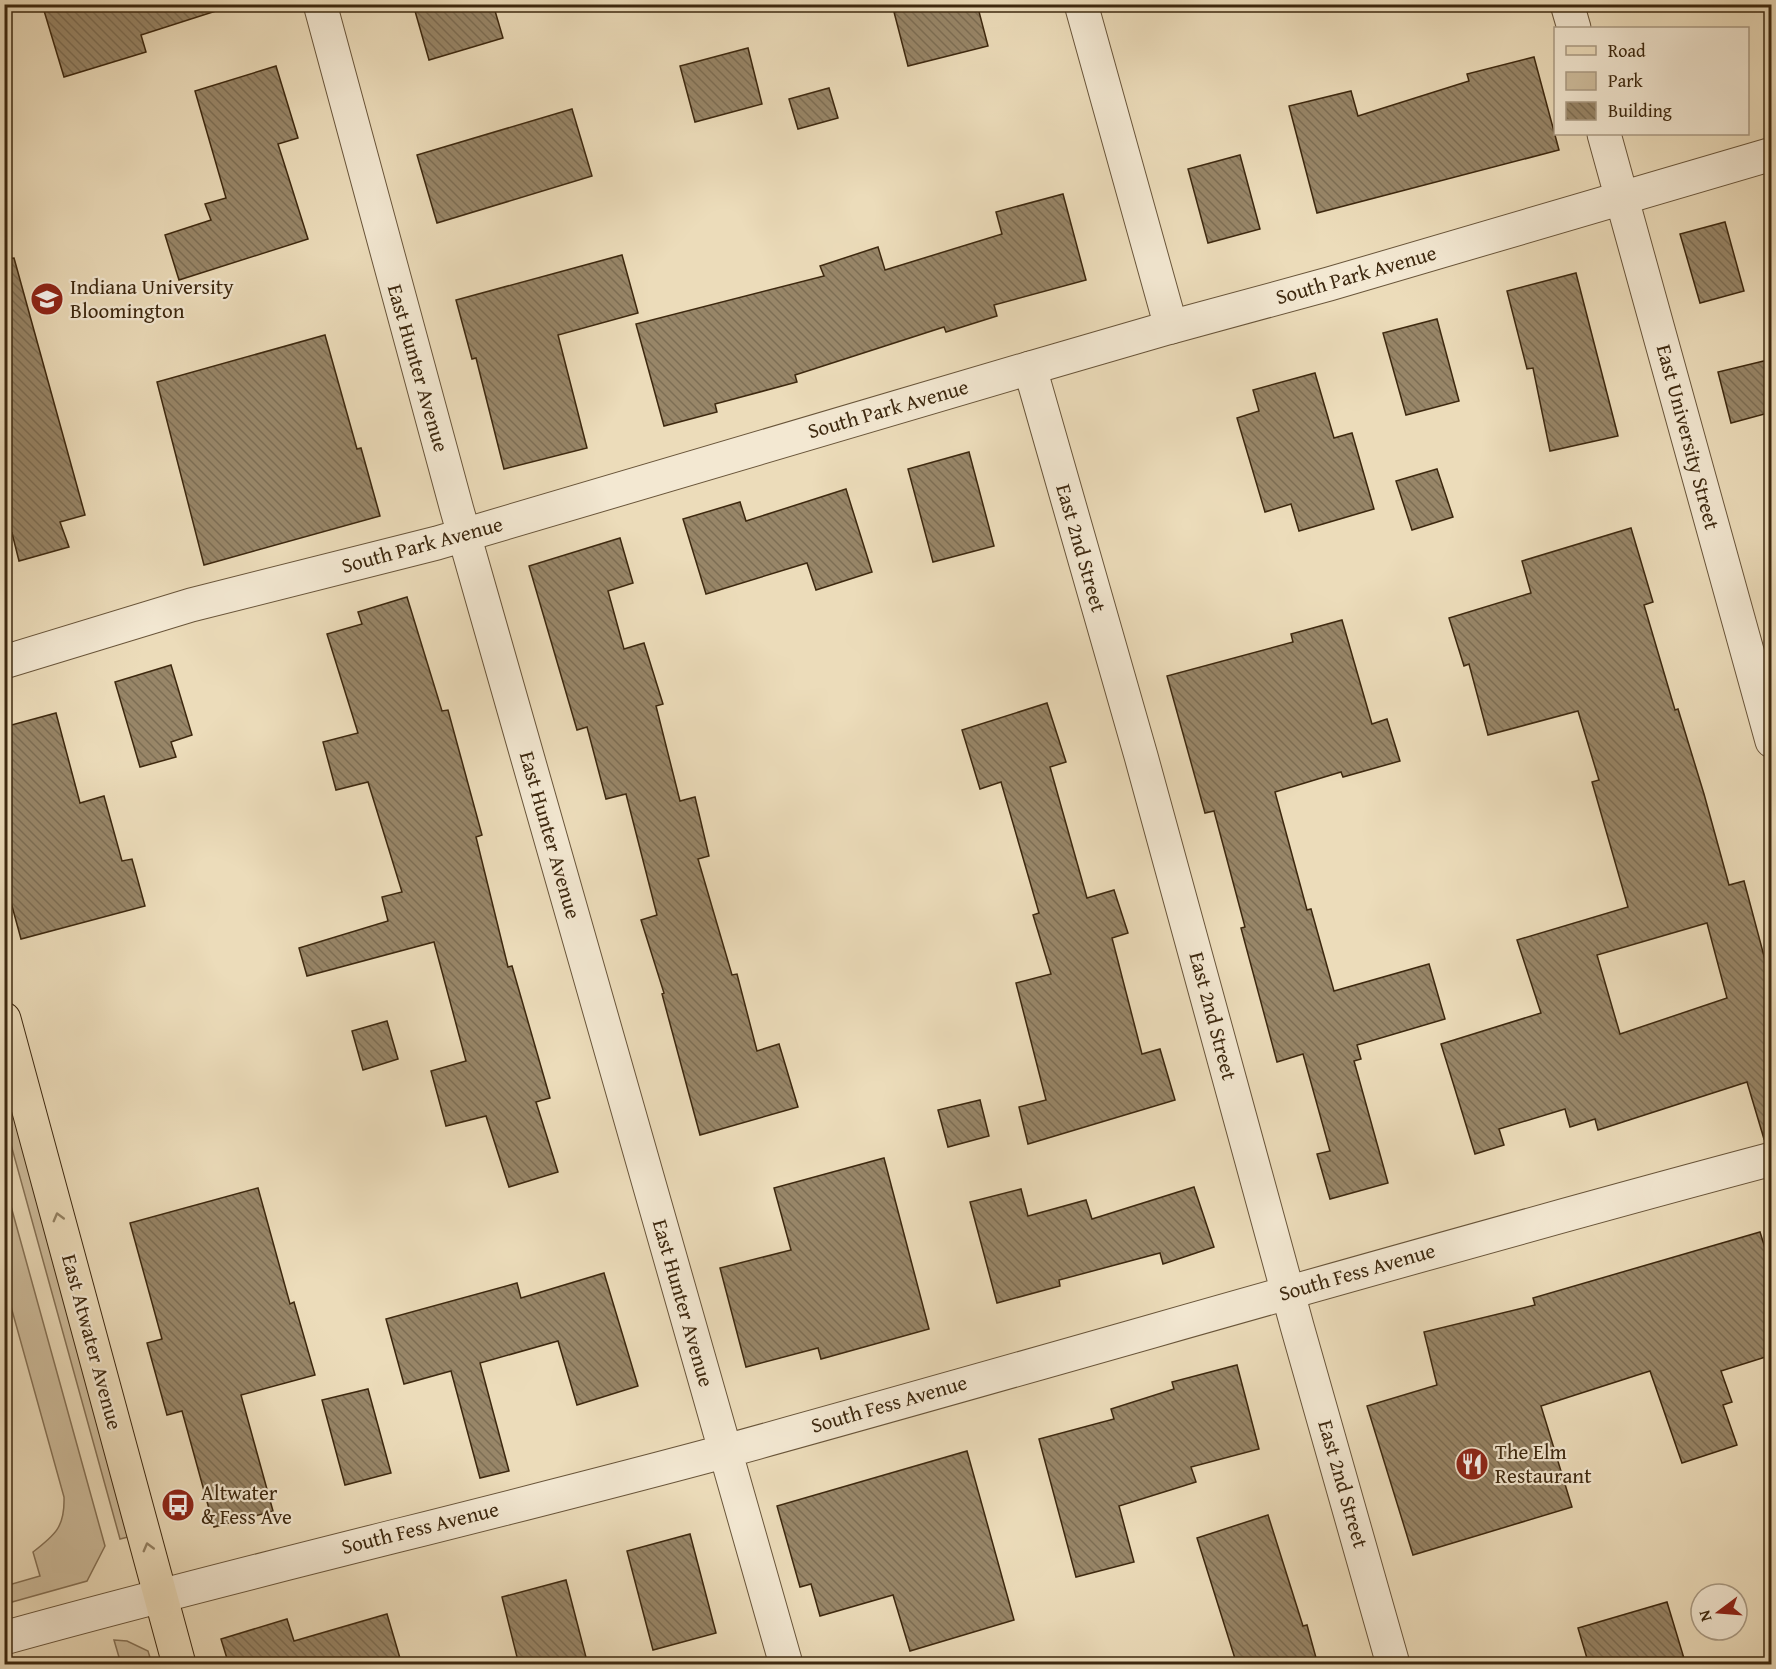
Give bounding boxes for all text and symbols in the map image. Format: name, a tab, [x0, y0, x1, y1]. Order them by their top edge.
legend	[1554, 27, 1749, 135]
text: Road	[1608, 37, 1646, 64]
text: Park	[1608, 67, 1644, 94]
text: Building	[1608, 97, 1672, 124]
street label: South Park Avenue	[1272, 237, 1440, 312]
place label: Indiana University Bloomington	[70, 271, 234, 326]
street label: East Hunter Avenue	[380, 280, 457, 455]
school or university icon: Indiana University Bloomington	[29, 281, 65, 317]
street label: East University Street	[1649, 341, 1728, 534]
street label: South Park Avenue	[804, 371, 972, 446]
street label: East 2nd Street	[1048, 480, 1115, 616]
street label: South Park Avenue	[338, 508, 506, 581]
street label: East Hunter Avenue	[512, 747, 589, 922]
street label: East 2nd Street	[1181, 948, 1246, 1084]
one-way arrow	[53, 1212, 66, 1222]
street label: East Hunter Avenue	[645, 1215, 722, 1390]
street label: South Fess Avenue	[1275, 1234, 1439, 1309]
street label: East Atwater Avenue	[54, 1251, 131, 1433]
street label: South Fess Avenue	[807, 1366, 971, 1441]
street label: East 2nd Street	[1310, 1416, 1377, 1552]
place label: The Elm Restaurant	[1495, 1436, 1592, 1491]
restaurant icon: The Elm Restaurant	[1454, 1446, 1490, 1482]
place label: Altwater & Fess Ave	[201, 1477, 292, 1532]
bus stop icon: Altwater & Fess Ave	[160, 1487, 196, 1523]
street label: South Fess Avenue	[338, 1493, 502, 1562]
one-way arrow	[142, 1542, 155, 1552]
north arrow	[1689, 1582, 1749, 1642]
text: N	[1691, 1607, 1718, 1625]

